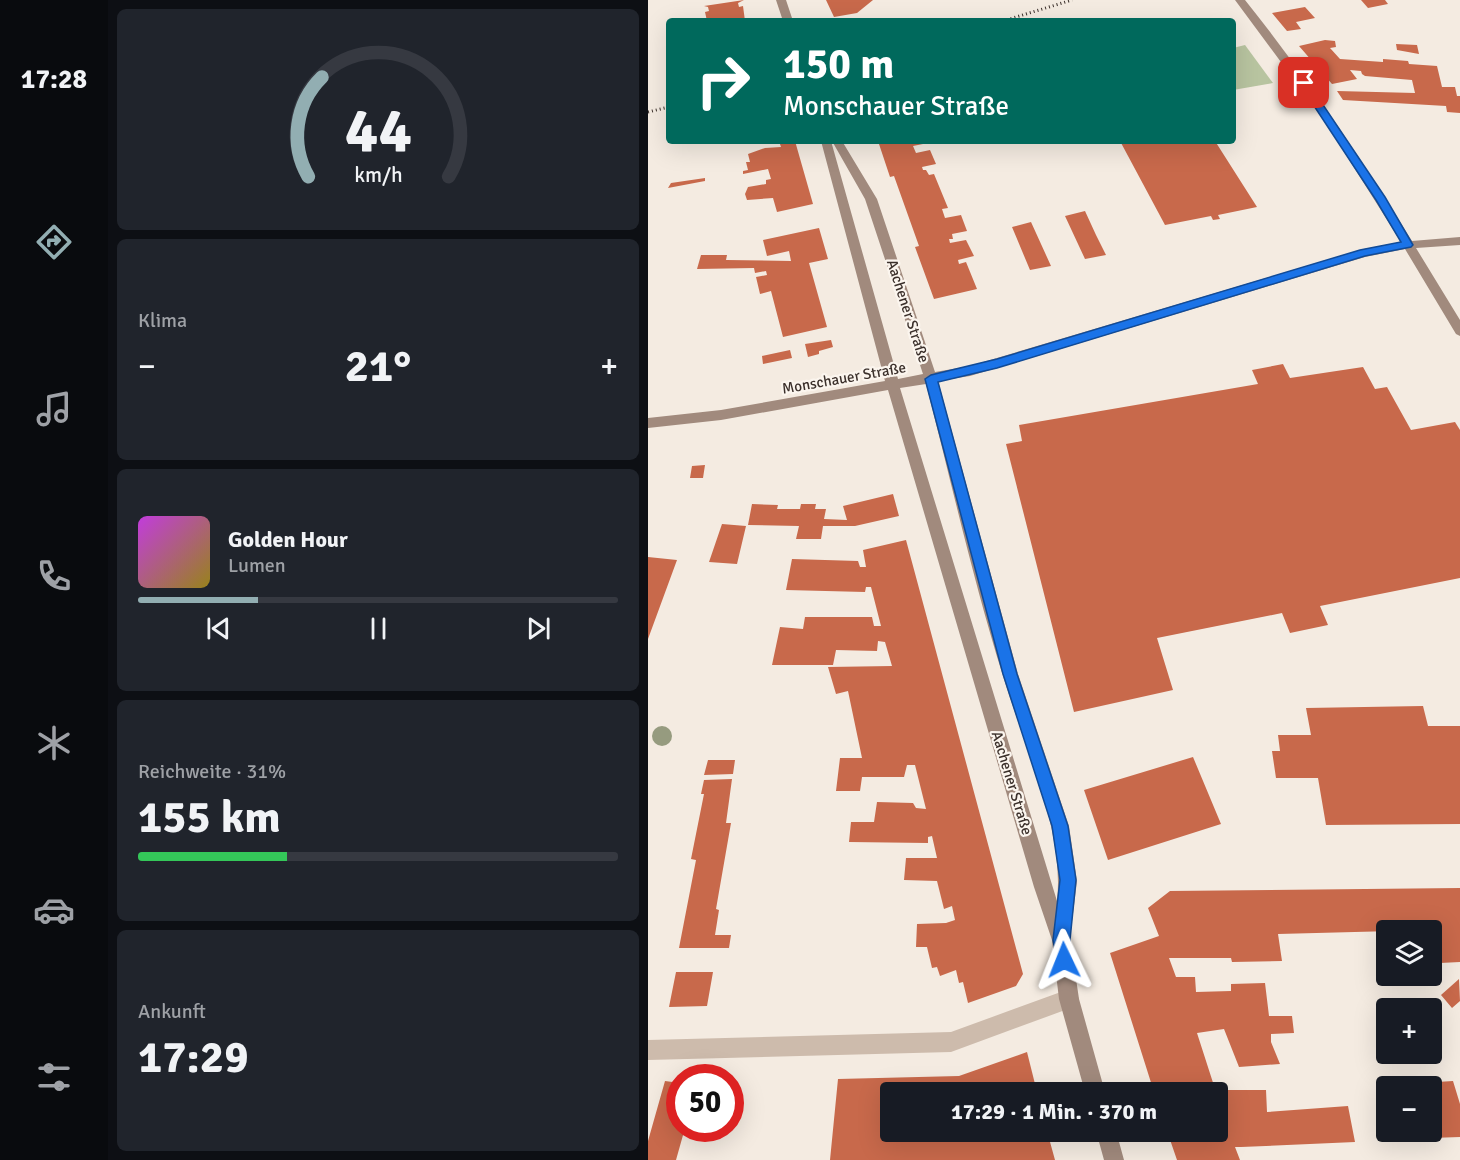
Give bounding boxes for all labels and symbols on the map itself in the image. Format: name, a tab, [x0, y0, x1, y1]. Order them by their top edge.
pin	[1278, 57, 1329, 108]
street label: Aachener Straße	[883, 257, 933, 365]
street label: Monschauer Straße	[781, 358, 907, 398]
street label: Aachener Straße	[988, 729, 1036, 837]
position arrow	[1032, 928, 1096, 992]
speed limit sign: 50	[666, 1064, 744, 1142]

